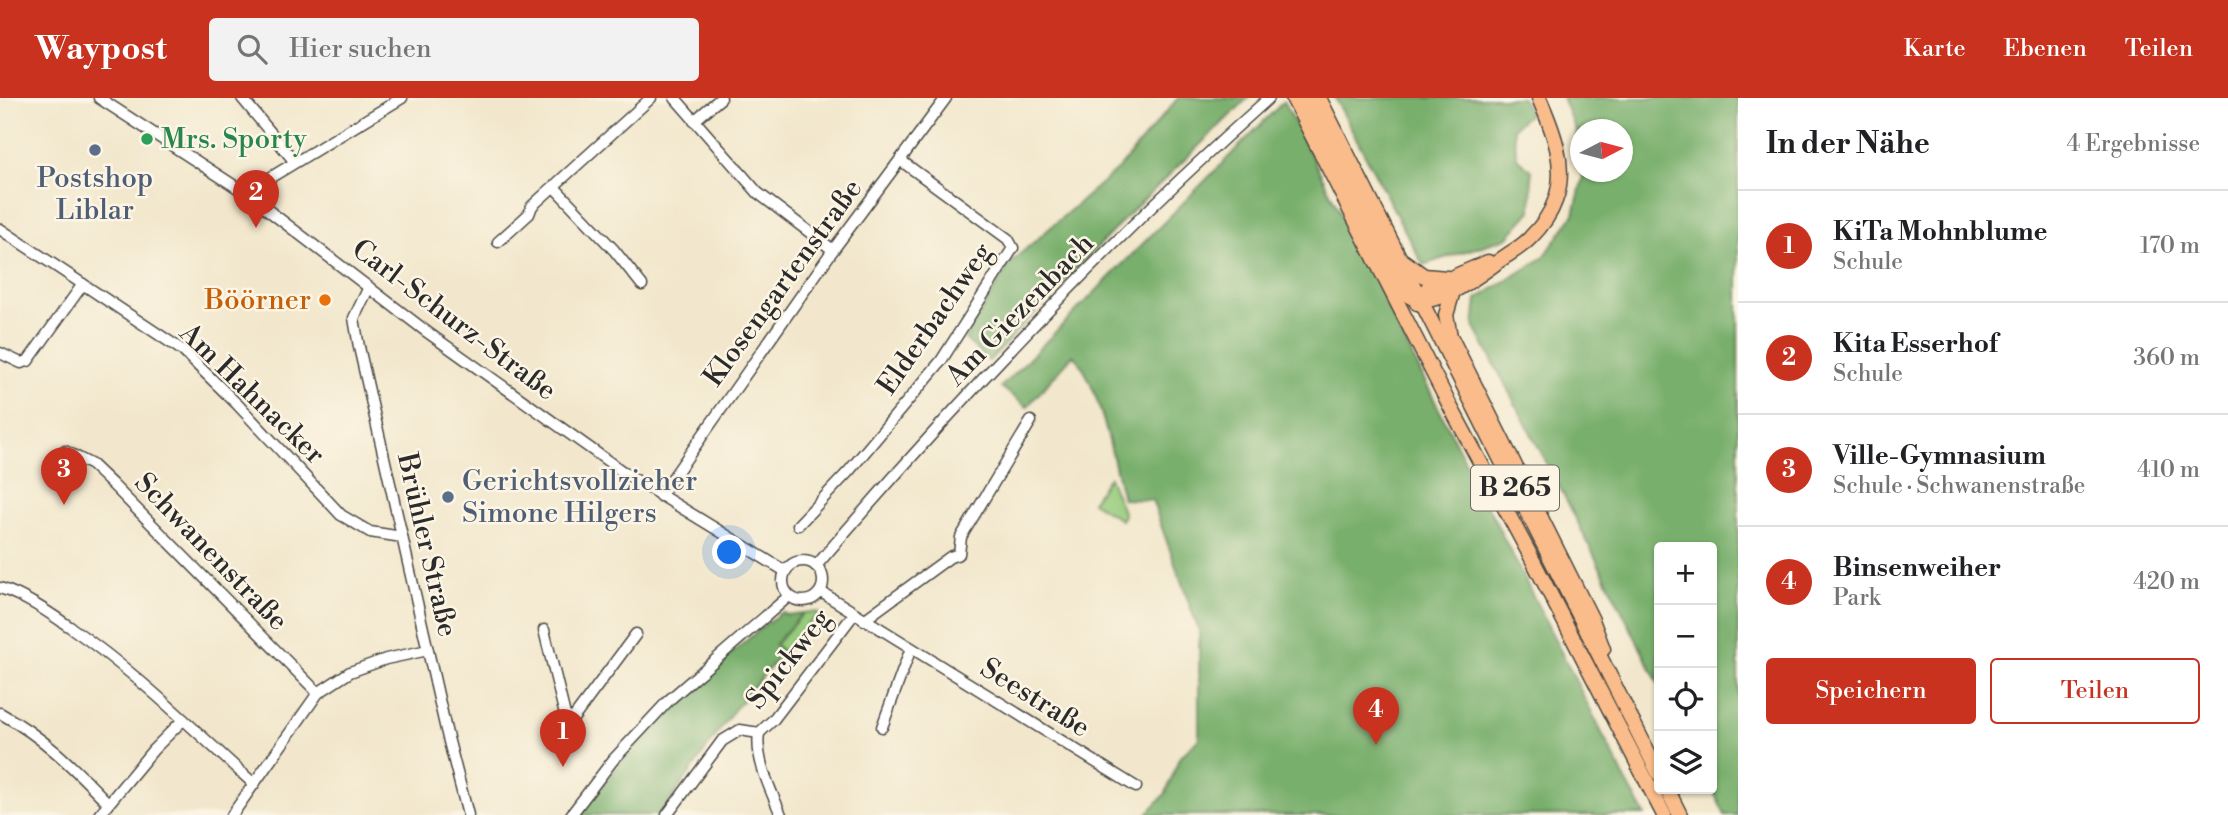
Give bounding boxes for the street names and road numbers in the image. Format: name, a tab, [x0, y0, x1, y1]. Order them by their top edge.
street label: Klosengartenstraße	[696, 172, 870, 394]
street label: Am Giezenbach	[938, 226, 1102, 394]
street label: Carl-Schurz-Straße	[345, 232, 563, 408]
street label: Elderbachweg	[870, 236, 1001, 402]
street label: Am Hahnacker	[171, 315, 332, 472]
street label: Brühler Straße	[389, 449, 465, 640]
street label: Schwanenstraße	[127, 466, 295, 638]
road number: B 265	[1471, 466, 1559, 510]
street label: Spickweg	[739, 601, 839, 716]
street label: Seestraße	[974, 651, 1096, 745]

